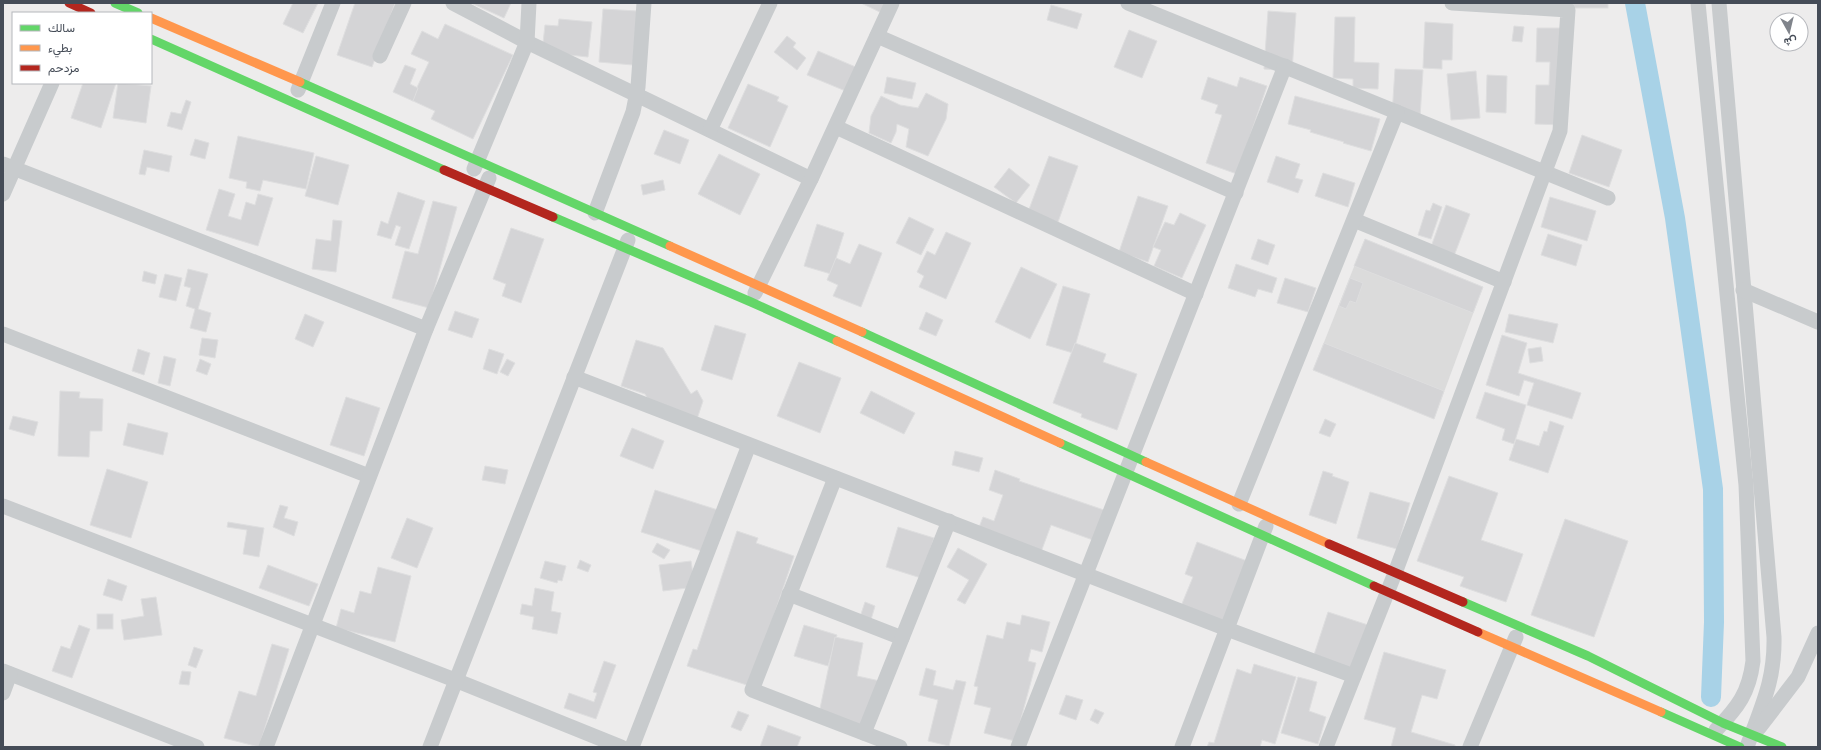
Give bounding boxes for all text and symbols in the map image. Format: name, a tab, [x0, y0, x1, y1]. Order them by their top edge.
legend	[12, 12, 152, 84]
north arrow	[1769, 12, 1809, 52]
text: سالك	[48, 21, 75, 35]
text: ش	[1783, 34, 1798, 49]
text: بطيء	[48, 41, 72, 58]
text: مزدحم	[48, 61, 79, 76]

